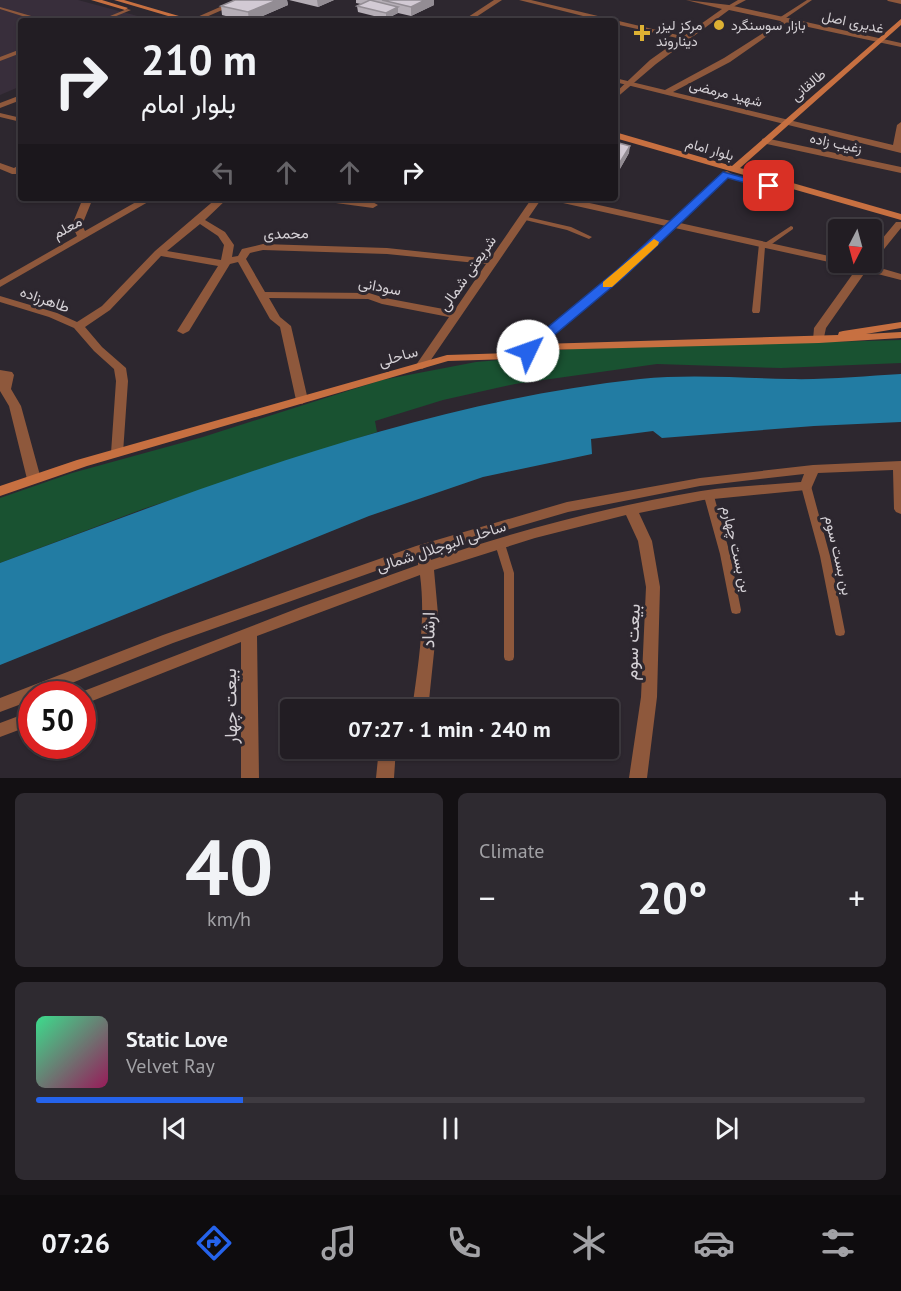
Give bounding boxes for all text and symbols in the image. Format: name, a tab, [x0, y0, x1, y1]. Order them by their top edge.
street label: غدیری اصل	[820, 7, 886, 37]
place label: مرکز لیزر دیناروند	[655, 16, 703, 50]
place label: بازار سوسنگرد	[731, 16, 806, 34]
marker: بازار سوسنگرد	[712, 18, 726, 32]
marker: مرکز لیزر دیناروند	[633, 24, 651, 42]
text: 210 m	[141, 32, 257, 87]
icon: right	[42, 42, 120, 120]
street label: طالقانی	[787, 65, 829, 105]
street label: شهید مرمضی	[688, 75, 764, 111]
text: بلوار امام	[141, 86, 236, 120]
street label: زغیب زاده	[808, 129, 864, 157]
street label: بلوار امام	[684, 134, 736, 164]
icon: left	[207, 156, 240, 189]
icon: ahead	[270, 156, 303, 189]
icon: ahead	[333, 156, 366, 189]
icon: right	[396, 156, 429, 189]
pin	[743, 160, 794, 211]
icon: arrive	[752, 169, 785, 202]
street label: معلم	[49, 211, 86, 244]
north arrow	[828, 219, 882, 273]
map controls	[828, 219, 882, 273]
street label: محمدی	[263, 223, 309, 244]
street label: شریعتی شمالی	[434, 231, 501, 315]
street label: سودانی	[357, 273, 403, 300]
street label: طاهرزاده	[18, 282, 73, 316]
position arrow	[496, 319, 560, 383]
street label: ساحلی	[376, 341, 420, 372]
street label: بن بست چهارم	[717, 504, 756, 595]
street label: بن بست سوم	[820, 513, 857, 597]
street label: ساحلی البوجلال شمالی	[374, 516, 509, 577]
street label: بیعت سوم	[619, 603, 646, 681]
street label: ارشاد	[416, 612, 440, 648]
street label: بیعت چهار	[218, 668, 243, 745]
speed limit sign: 50	[18, 681, 96, 759]
text: 07:27 · 1 min · 240 m	[348, 715, 551, 743]
text: 40	[185, 816, 273, 917]
text: Climate	[479, 838, 545, 864]
text: 20°	[637, 868, 707, 926]
text: −	[479, 876, 496, 919]
text: +	[848, 876, 865, 919]
text: km/h	[207, 906, 251, 932]
text: Static Love	[126, 1025, 228, 1053]
text: Velvet Ray	[126, 1053, 215, 1079]
icon: previous	[158, 1112, 191, 1145]
icon: pause	[434, 1112, 467, 1145]
icon: next	[710, 1112, 743, 1145]
icon: directions	[193, 1222, 235, 1264]
icon: music	[318, 1222, 360, 1264]
icon: phone	[443, 1222, 485, 1264]
icon: climate	[568, 1222, 610, 1264]
icon: car	[693, 1222, 735, 1264]
icon: filters	[817, 1222, 859, 1264]
text: 07:26	[41, 1226, 110, 1260]

